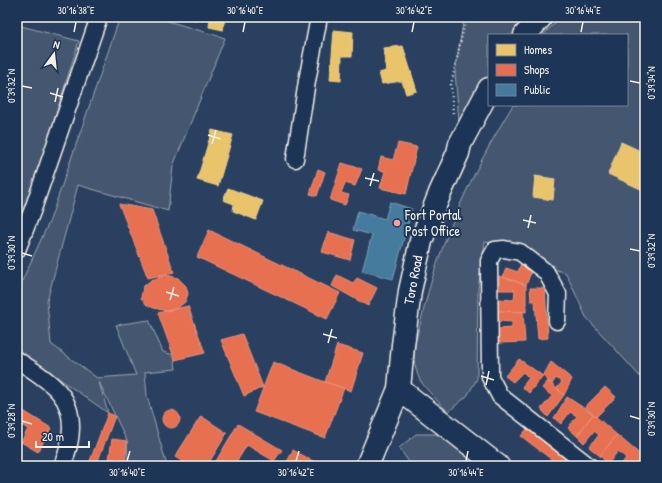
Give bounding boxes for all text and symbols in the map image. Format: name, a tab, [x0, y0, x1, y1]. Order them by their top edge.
text: 30°16'38"E	[58, 4, 95, 17]
text: 30°16'40"E	[227, 4, 264, 17]
text: 30°16'42"E	[396, 4, 433, 17]
text: 30°16'44"E	[565, 4, 601, 17]
north arrow	[34, 34, 74, 74]
legend	[488, 34, 628, 106]
text: N	[52, 37, 61, 52]
text: Homes	[524, 41, 552, 58]
text: Shops	[524, 61, 550, 78]
text: 0°39'34"N	[645, 66, 658, 100]
text: 0°39'32"N	[5, 69, 18, 103]
text: Public	[524, 81, 550, 98]
place label: Fort Portal Post Office	[404, 205, 461, 240]
marker: Fort Portal Post Office	[392, 218, 402, 228]
text: 0°39'32"N	[645, 234, 658, 268]
text: 0°39'30"N	[5, 236, 18, 270]
street label: Toro Road	[398, 253, 427, 306]
text: 0°39'30"N	[645, 402, 658, 436]
text: 0°39'28"N	[5, 404, 18, 438]
scale bar	[36, 423, 89, 449]
text: 20 m	[42, 428, 64, 445]
text: 30°16'40"E	[109, 466, 146, 479]
text: 30°16'42"E	[278, 466, 315, 479]
text: 30°16'44"E	[448, 466, 484, 479]

